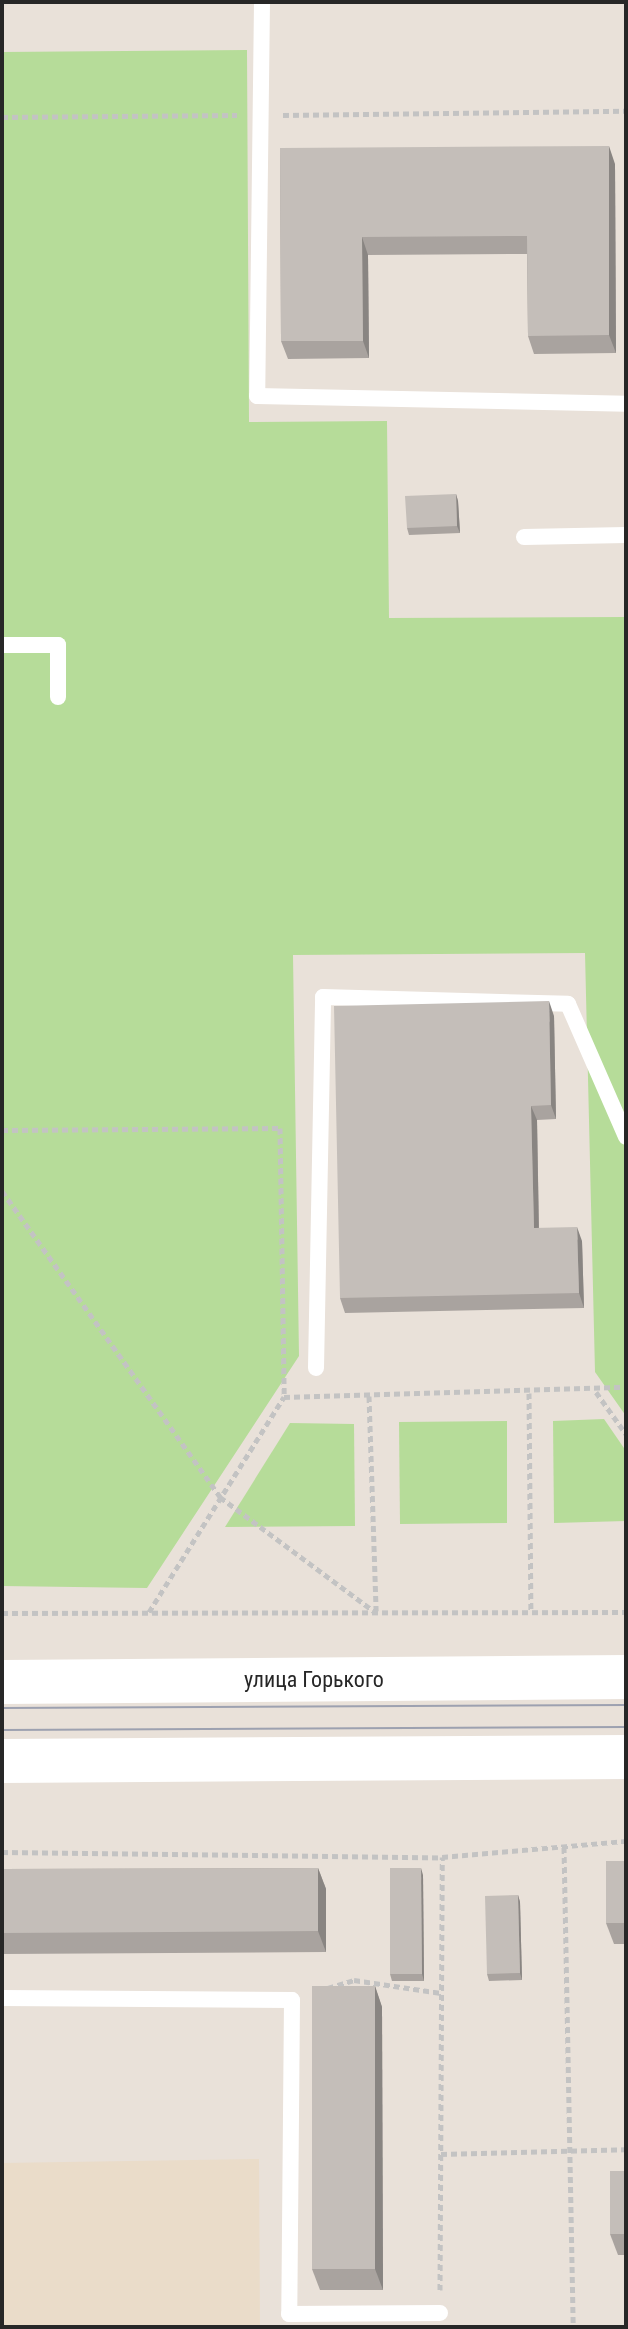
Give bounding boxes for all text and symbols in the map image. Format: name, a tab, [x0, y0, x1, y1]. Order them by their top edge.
street label: улица Горького	[244, 1667, 384, 1693]

